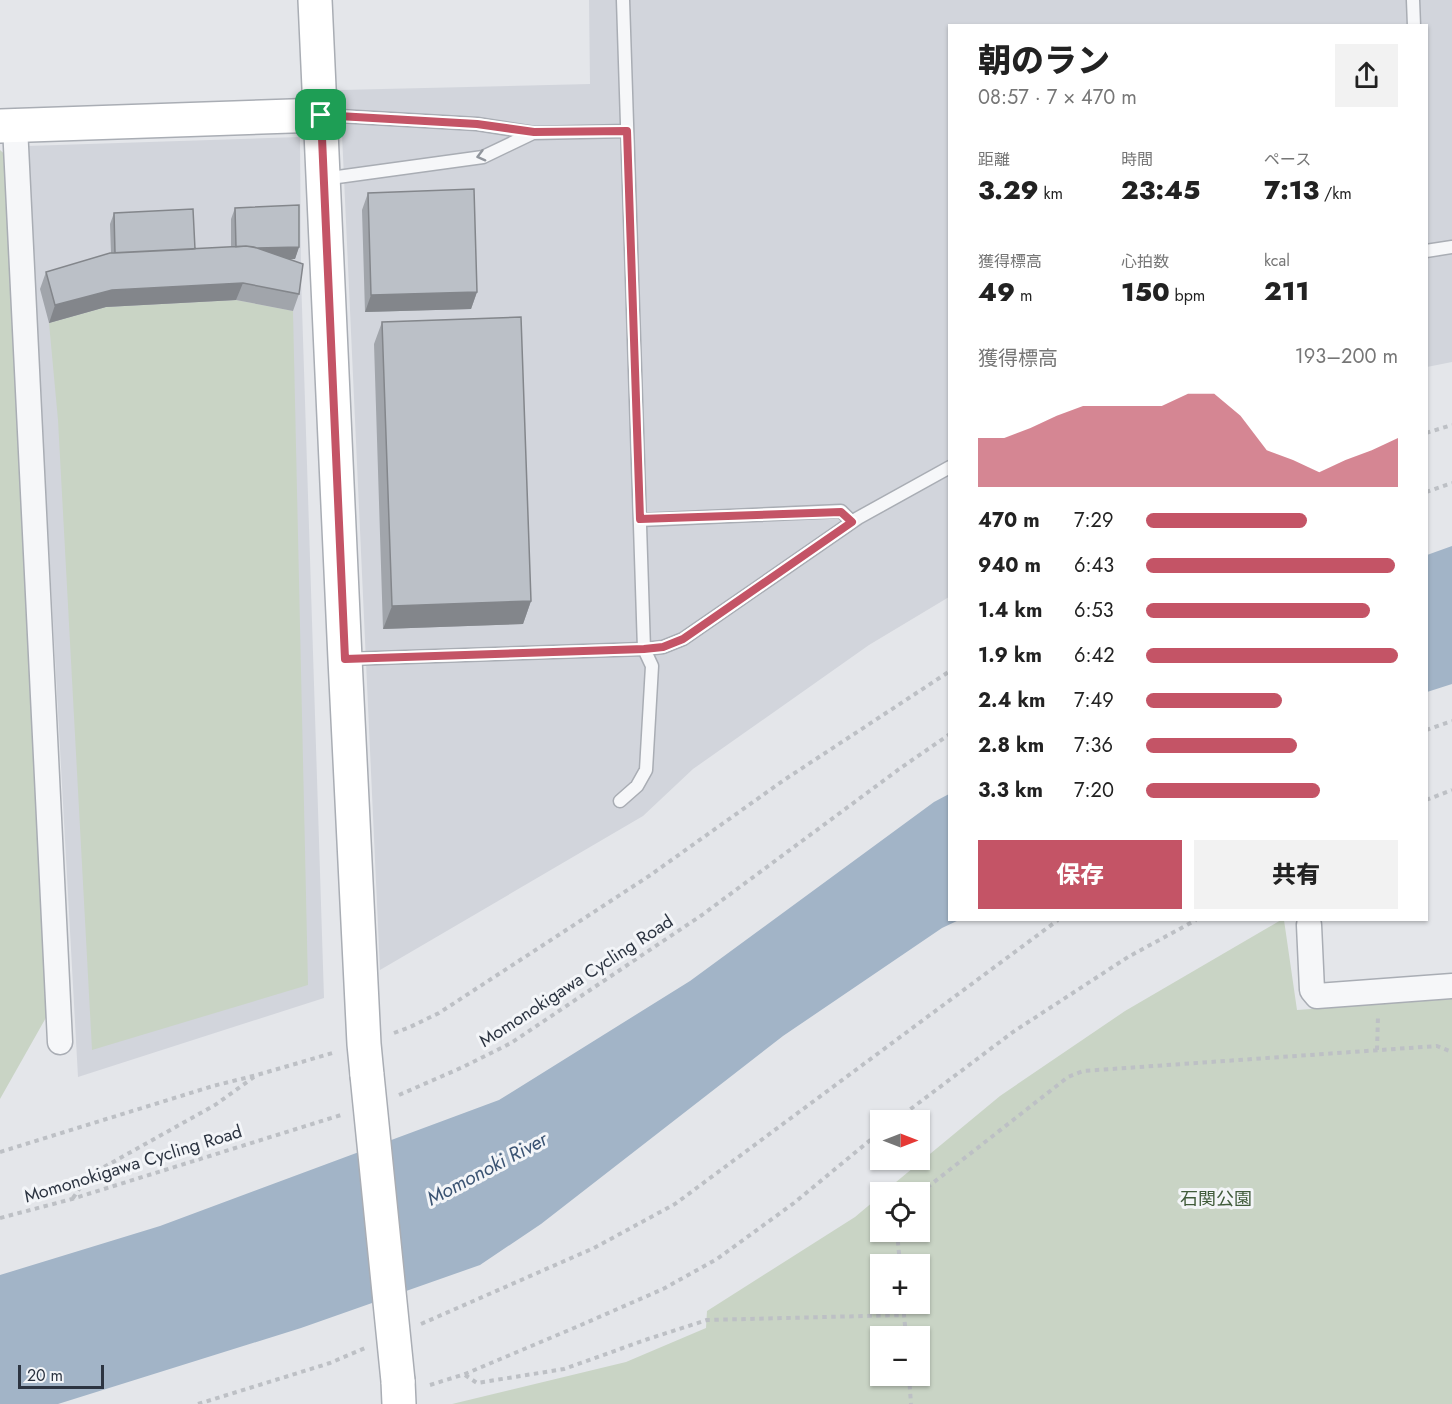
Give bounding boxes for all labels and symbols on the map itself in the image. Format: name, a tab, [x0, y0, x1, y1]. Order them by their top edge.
pin	[295, 89, 346, 140]
one-way arrow	[476, 148, 486, 161]
street label: Momonokigawa Cycling Road	[474, 908, 678, 1054]
north arrow	[870, 1110, 930, 1170]
street label: Momonokigawa Cycling Road	[21, 1118, 245, 1210]
water label: Momonoki River	[421, 1124, 554, 1213]
park label: 石関公園	[1180, 1186, 1252, 1212]
scale bar	[18, 1362, 104, 1390]

